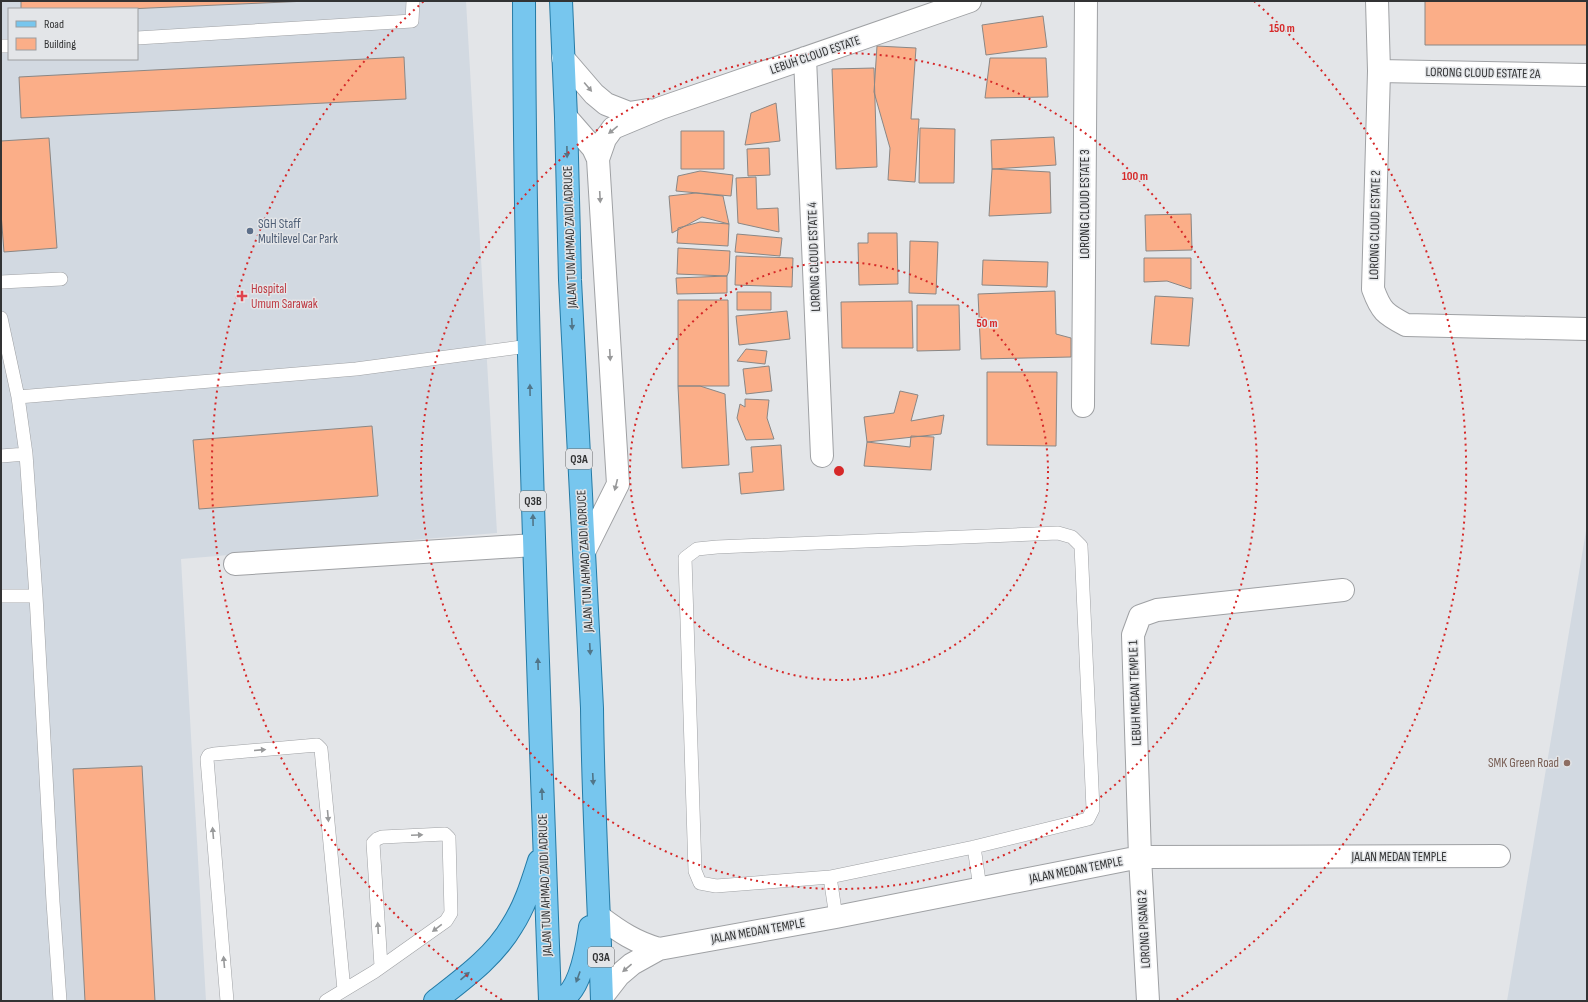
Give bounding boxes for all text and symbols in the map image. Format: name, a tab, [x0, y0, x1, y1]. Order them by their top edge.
legend	[8, 8, 138, 60]
text: Road	[44, 17, 64, 32]
text: 150 m	[1269, 21, 1295, 36]
street label: LEBUH CLOUD ESTATE	[768, 32, 862, 78]
text: Building	[44, 37, 76, 52]
street label: LORONG CLOUD ESTATE 2A	[1425, 64, 1541, 82]
one-way arrow	[584, 82, 593, 93]
one-way arrow	[608, 126, 618, 135]
one-way arrow	[564, 146, 570, 159]
street label: LORONG CLOUD ESTATE 3	[1077, 149, 1093, 259]
street label: JALAN TUN AHMAD ZAIDI ADRUCE	[560, 166, 581, 309]
text: 100 m	[1122, 169, 1148, 184]
street label: LORONG CLOUD ESTATE 2	[1366, 170, 1384, 280]
one-way arrow	[597, 191, 604, 204]
street label: LORONG CLOUD ESTATE 4	[804, 201, 824, 312]
place label: SGH Staff Multilevel Car Park	[258, 216, 338, 247]
marker: SGH Staff Multilevel Car Park	[245, 226, 255, 236]
place label: Hospital Umum Sarawak	[251, 281, 318, 312]
marker: Hospital Umum Sarawak	[236, 290, 248, 302]
text: 50 m	[977, 316, 997, 331]
one-way arrow	[569, 318, 576, 330]
one-way arrow	[606, 349, 613, 361]
one-way arrow	[527, 383, 533, 396]
road number: Q3A	[566, 449, 592, 469]
centre of rings	[832, 464, 846, 478]
one-way arrow	[612, 478, 618, 491]
street label: JALAN TUN AHMAD ZAIDI ADRUCE	[573, 489, 597, 634]
road number: Q3B	[520, 491, 546, 511]
one-way arrow	[530, 513, 536, 526]
street label: LEBUH MEDAN TEMPLE 1	[1125, 640, 1145, 746]
one-way arrow	[586, 643, 593, 655]
one-way arrow	[535, 657, 541, 670]
one-way arrow	[254, 746, 266, 753]
place label: SMK Green Road	[1488, 755, 1559, 771]
marker: SMK Green Road	[1562, 758, 1572, 768]
one-way arrow	[590, 773, 596, 786]
one-way arrow	[539, 788, 546, 800]
one-way arrow	[325, 810, 332, 822]
street label: JALAN TUN AHMAD ZAIDI ADRUCE	[535, 814, 556, 957]
one-way arrow	[209, 827, 216, 839]
one-way arrow	[411, 832, 423, 839]
street label: JALAN MEDAN TEMPLE	[1350, 849, 1447, 865]
street label: JALAN MEDAN TEMPLE	[1027, 853, 1124, 887]
street label: LORONG PISANG 2	[1134, 889, 1154, 969]
street label: JALAN MEDAN TEMPLE	[709, 915, 806, 947]
one-way arrow	[375, 921, 381, 934]
one-way arrow	[432, 924, 442, 932]
road number: Q3A	[588, 947, 614, 967]
one-way arrow	[220, 956, 227, 968]
one-way arrow	[622, 964, 632, 973]
one-way arrow	[460, 972, 471, 981]
one-way arrow	[575, 972, 581, 984]

